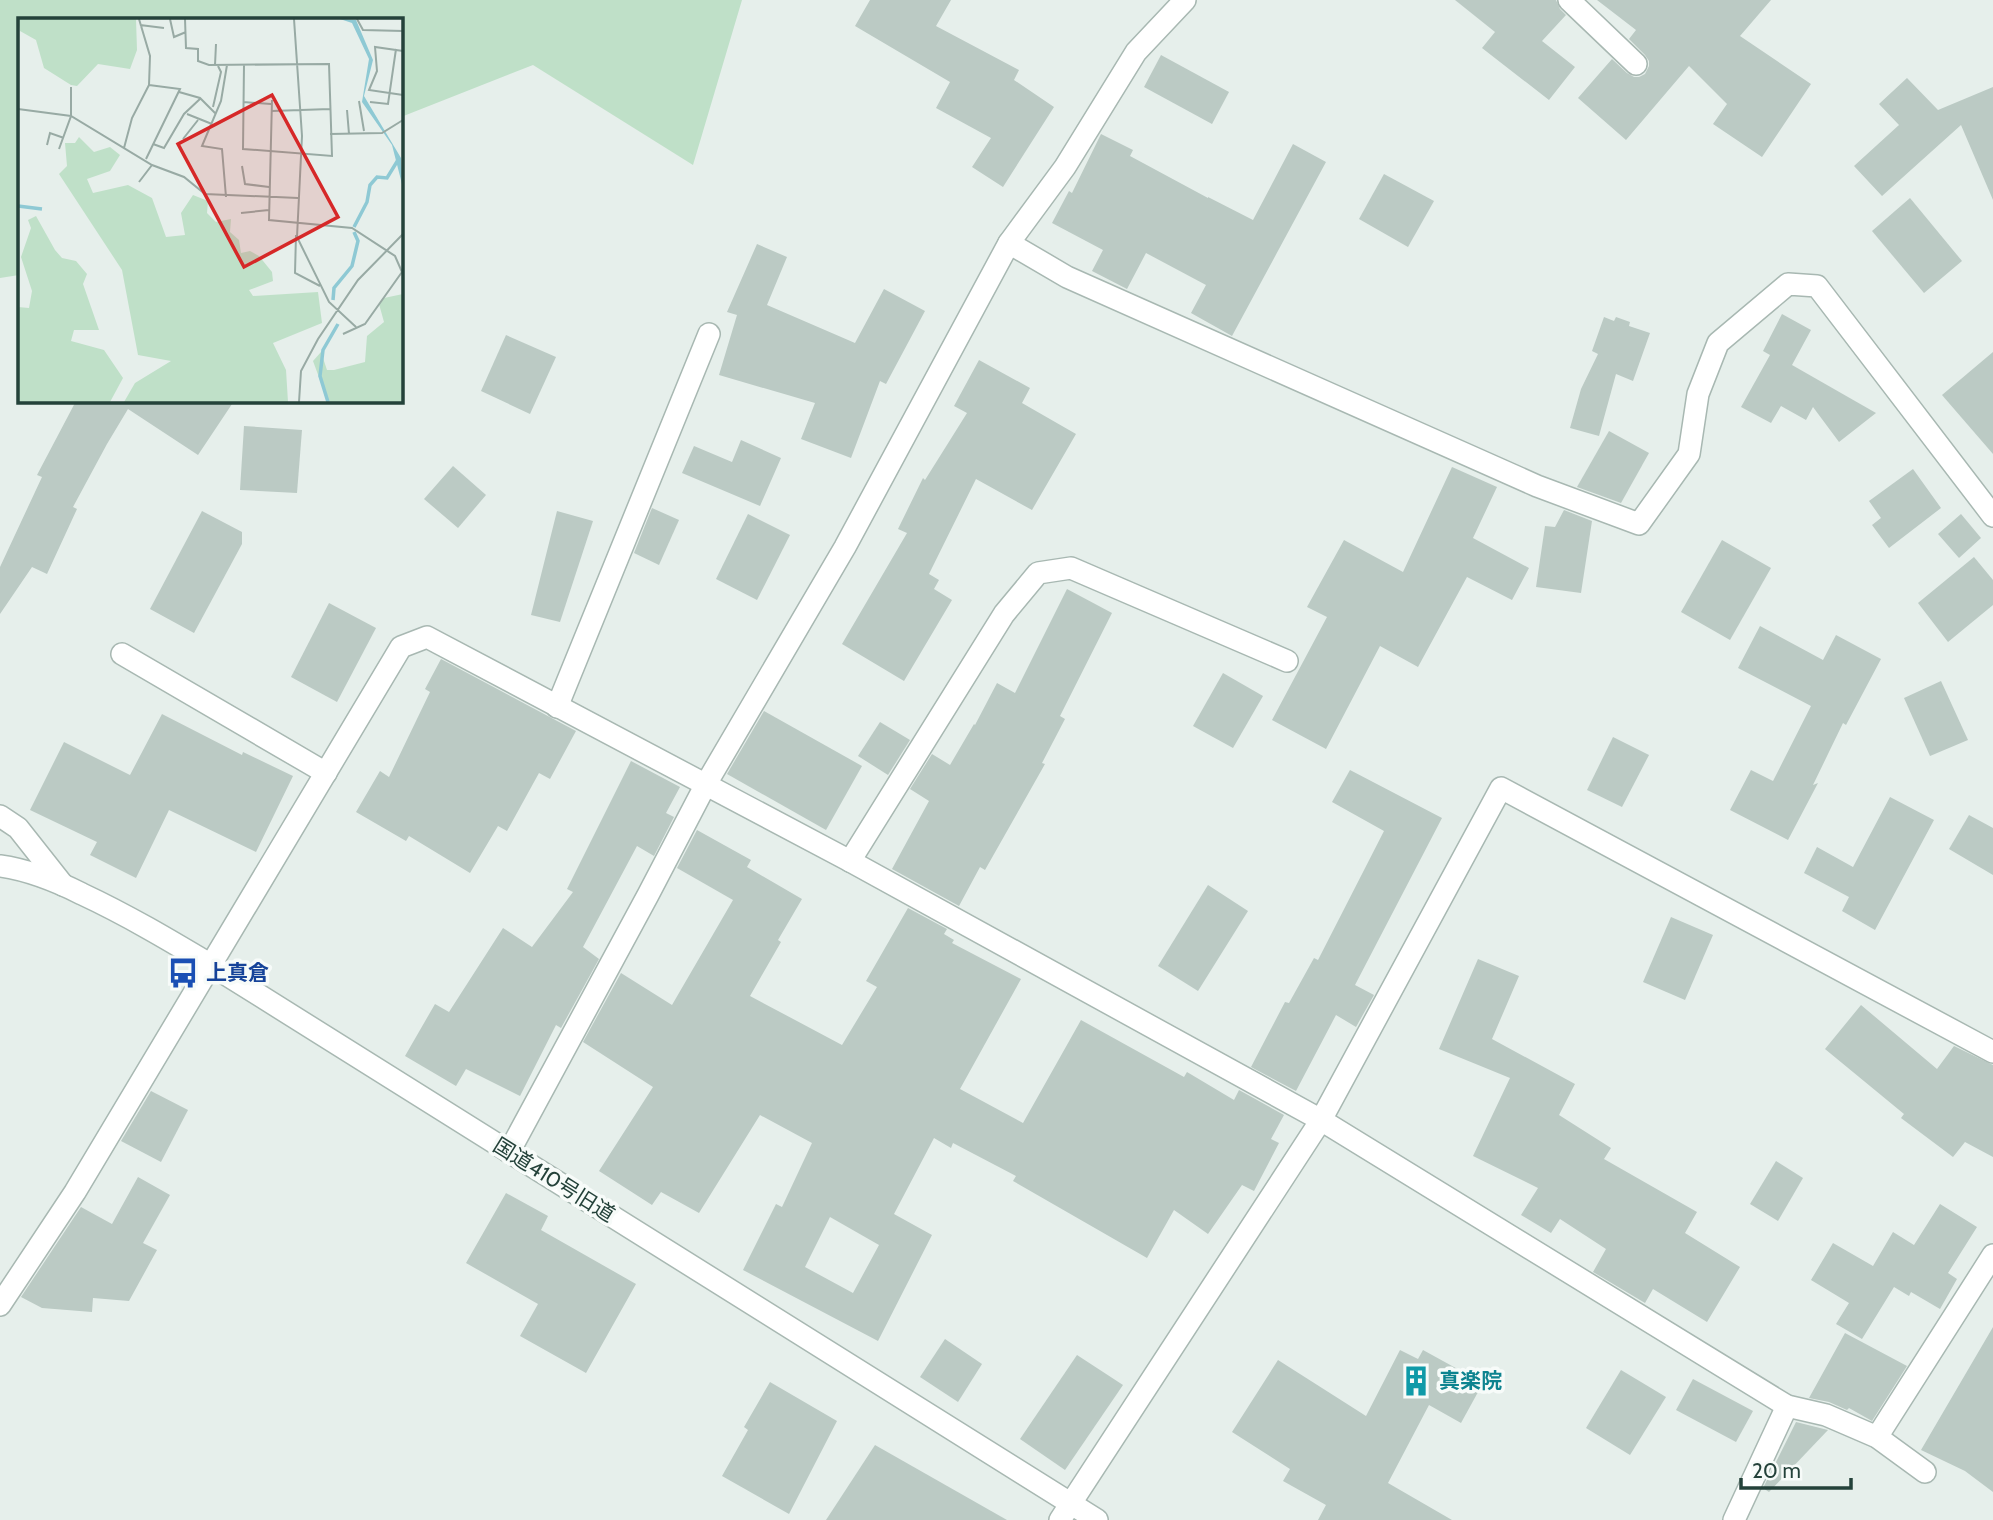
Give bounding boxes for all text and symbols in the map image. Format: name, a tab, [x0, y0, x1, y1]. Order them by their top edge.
inset map	[18, 18, 402, 402]
bus stop icon: 上真倉	[166, 956, 200, 990]
place label: 上真倉	[206, 960, 269, 985]
street label: 国道410号旧道	[489, 1132, 620, 1227]
building icon: 真楽院	[1399, 1364, 1433, 1398]
place label: 真楽院	[1439, 1368, 1502, 1393]
scale bar	[1741, 1446, 1851, 1490]
text: 20 m	[1752, 1458, 1801, 1483]

